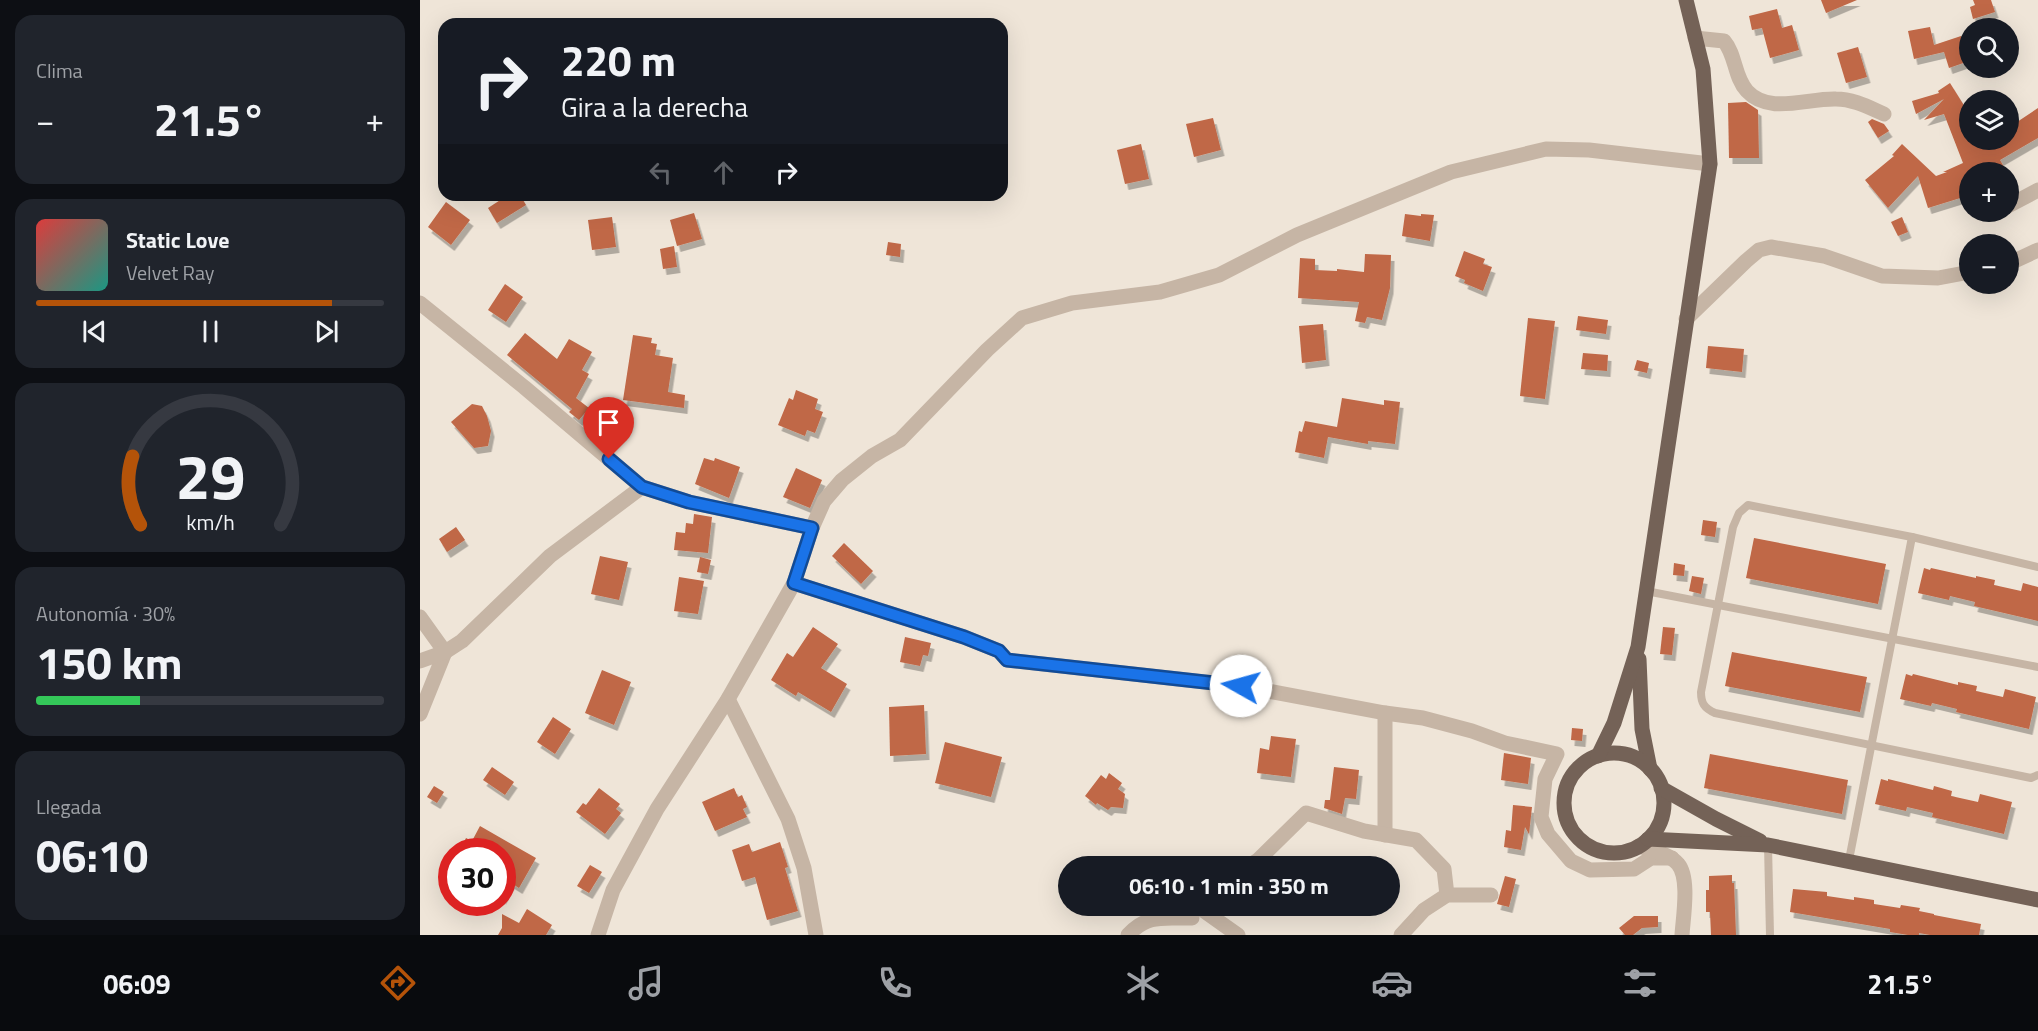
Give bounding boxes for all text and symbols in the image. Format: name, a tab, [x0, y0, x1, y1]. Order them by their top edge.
map controls	[1959, 18, 2019, 294]
button: search	[1959, 18, 2019, 78]
text: 220 m	[561, 28, 676, 92]
icon: right	[462, 42, 540, 120]
text: Clima	[36, 55, 83, 86]
text: 21.5°	[154, 85, 266, 153]
text: Gira a la derecha	[561, 86, 748, 127]
button: layers	[1959, 90, 2019, 150]
text: −	[36, 95, 54, 145]
text: +	[366, 95, 384, 145]
icon: left	[644, 156, 677, 189]
icon: ahead	[707, 156, 740, 189]
icon: right	[770, 156, 803, 189]
button: +	[1959, 162, 2019, 222]
text: Static Love	[126, 223, 229, 257]
button: −	[1959, 234, 2019, 294]
text: Velvet Ray	[126, 257, 215, 288]
icon: previous	[78, 315, 111, 348]
icon: pause	[194, 315, 227, 348]
icon: next	[310, 315, 343, 348]
pin	[583, 397, 634, 459]
icon: arrive	[592, 406, 625, 439]
text: 29	[175, 428, 245, 523]
text: km/h	[186, 506, 234, 538]
text: Autonomía · 30%	[36, 598, 175, 629]
text: 150 km	[36, 628, 182, 696]
position arrow	[1209, 654, 1273, 718]
text: Llegada	[36, 791, 101, 822]
text: 06:10	[36, 821, 148, 889]
speed limit sign: 30	[438, 838, 516, 916]
text: 06:10 · 1 min · 350 m	[1129, 869, 1329, 903]
icon: directions	[377, 962, 419, 1004]
icon: music	[625, 962, 667, 1004]
icon: phone	[874, 962, 916, 1004]
icon: climate	[1122, 962, 1164, 1004]
icon: car	[1371, 962, 1413, 1004]
icon: filters	[1619, 962, 1661, 1004]
text: 06:09	[103, 963, 171, 1004]
text: 21.5°	[1867, 963, 1935, 1004]

